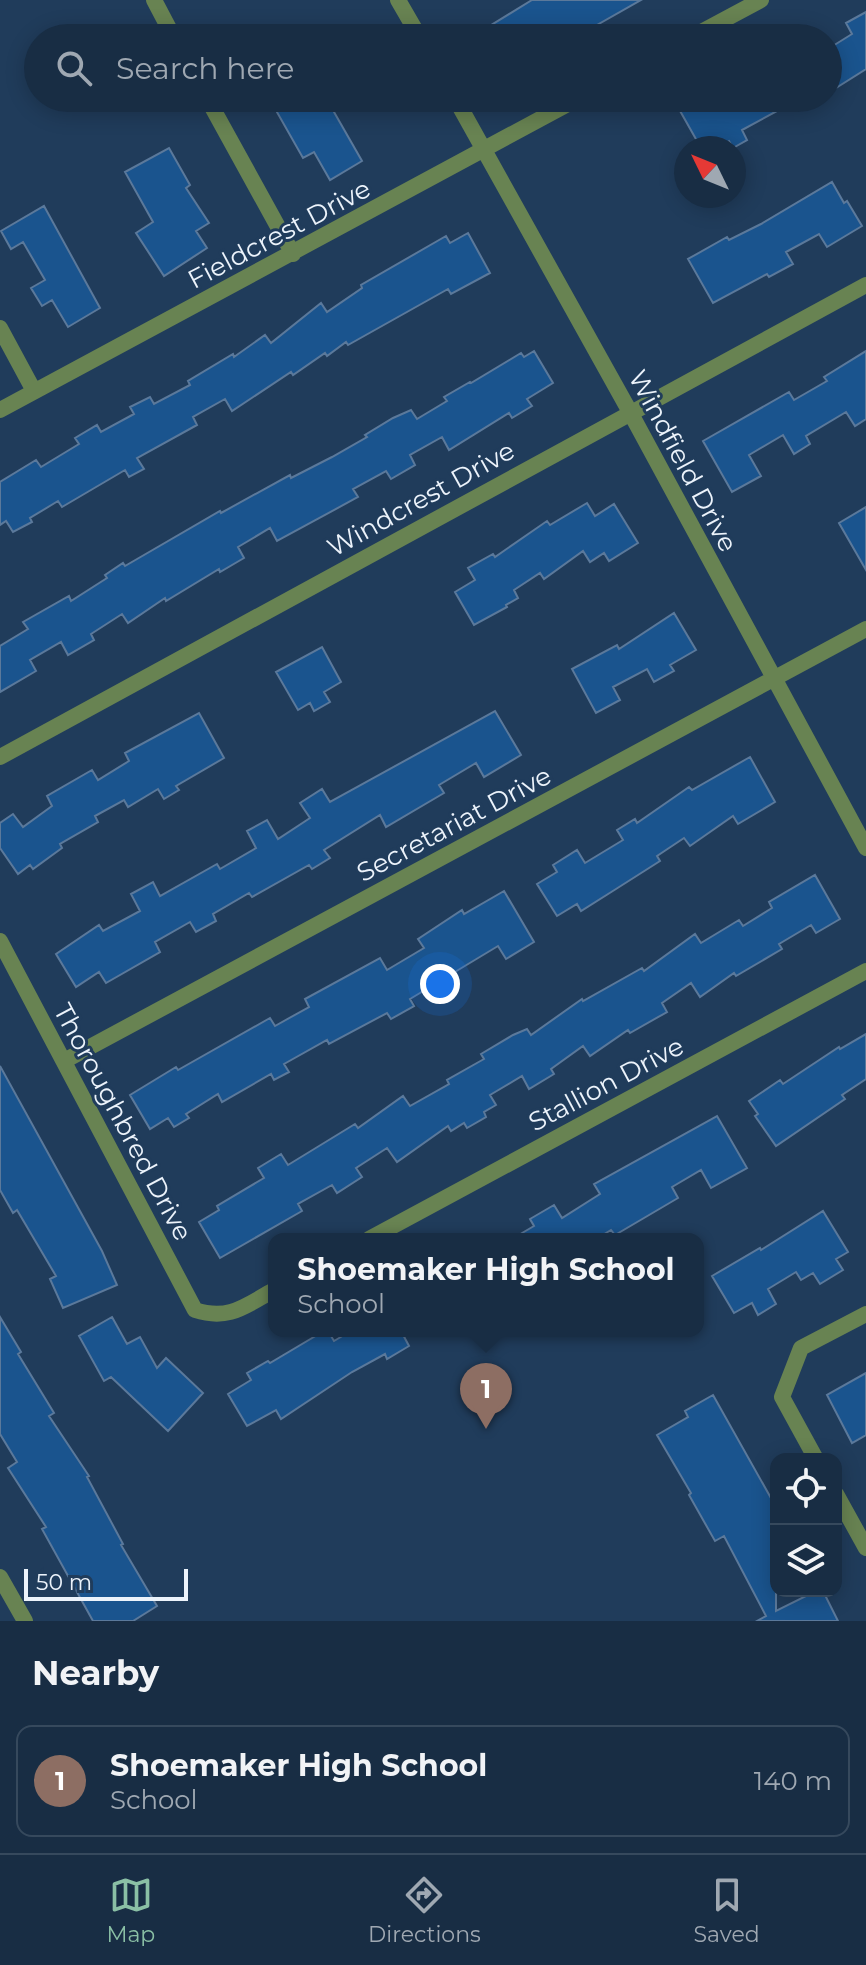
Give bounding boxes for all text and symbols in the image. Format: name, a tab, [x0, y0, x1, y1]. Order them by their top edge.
search box	[24, 24, 842, 112]
icon: search	[52, 46, 96, 90]
text: Search here	[116, 50, 294, 87]
north arrow	[674, 136, 746, 208]
street label: Fieldcrest Drive	[182, 172, 376, 296]
street label: Windfield Drive	[622, 365, 744, 557]
street label: Windcrest Drive	[322, 434, 520, 564]
street label: Secretariat Drive	[351, 759, 557, 889]
your location	[420, 964, 460, 1004]
street label: Thoroughbred Drive	[47, 998, 199, 1246]
street label: Stallion Drive	[523, 1030, 689, 1138]
popup	[268, 1233, 704, 1337]
text: Shoemaker High School	[297, 1251, 675, 1288]
text: School	[297, 1288, 385, 1320]
pin: 1	[460, 1363, 512, 1429]
map controls	[770, 1453, 842, 1597]
button: locate	[770, 1453, 842, 1525]
button: layers	[770, 1525, 842, 1597]
scale bar	[24, 1565, 188, 1601]
text: 50 m	[36, 1569, 92, 1596]
text: Nearby	[32, 1652, 159, 1694]
text: Shoemaker High School	[110, 1747, 487, 1784]
text: 1	[55, 1765, 65, 1797]
text: 140 m	[754, 1765, 832, 1797]
text: School	[110, 1784, 198, 1816]
tab: Map	[106, 1873, 155, 1948]
tab: Directions	[368, 1873, 481, 1948]
tab: Saved	[694, 1873, 760, 1948]

